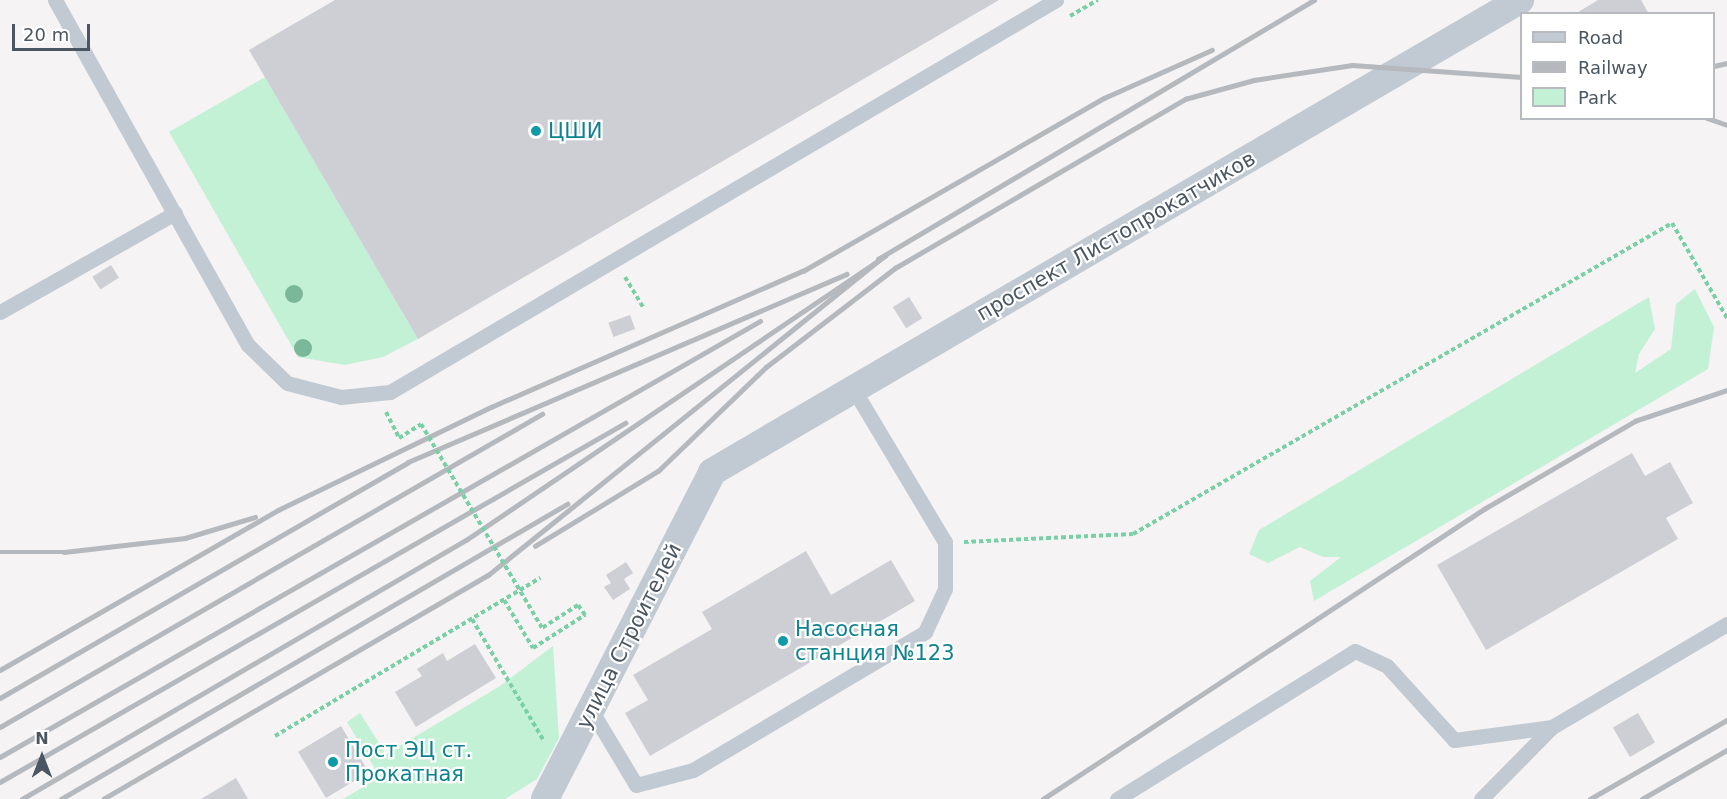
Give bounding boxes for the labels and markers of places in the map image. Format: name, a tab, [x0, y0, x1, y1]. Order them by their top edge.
place label: ЦШИ	[548, 118, 602, 144]
marker: ЦШИ	[529, 124, 543, 138]
place label: Насосная станция №123	[795, 616, 955, 666]
marker: Насосная станция №123	[776, 634, 790, 648]
place label: Пост ЭЦ ст. Прокатная	[345, 737, 472, 787]
marker: Пост ЭЦ ст. Прокатная	[326, 755, 340, 769]

